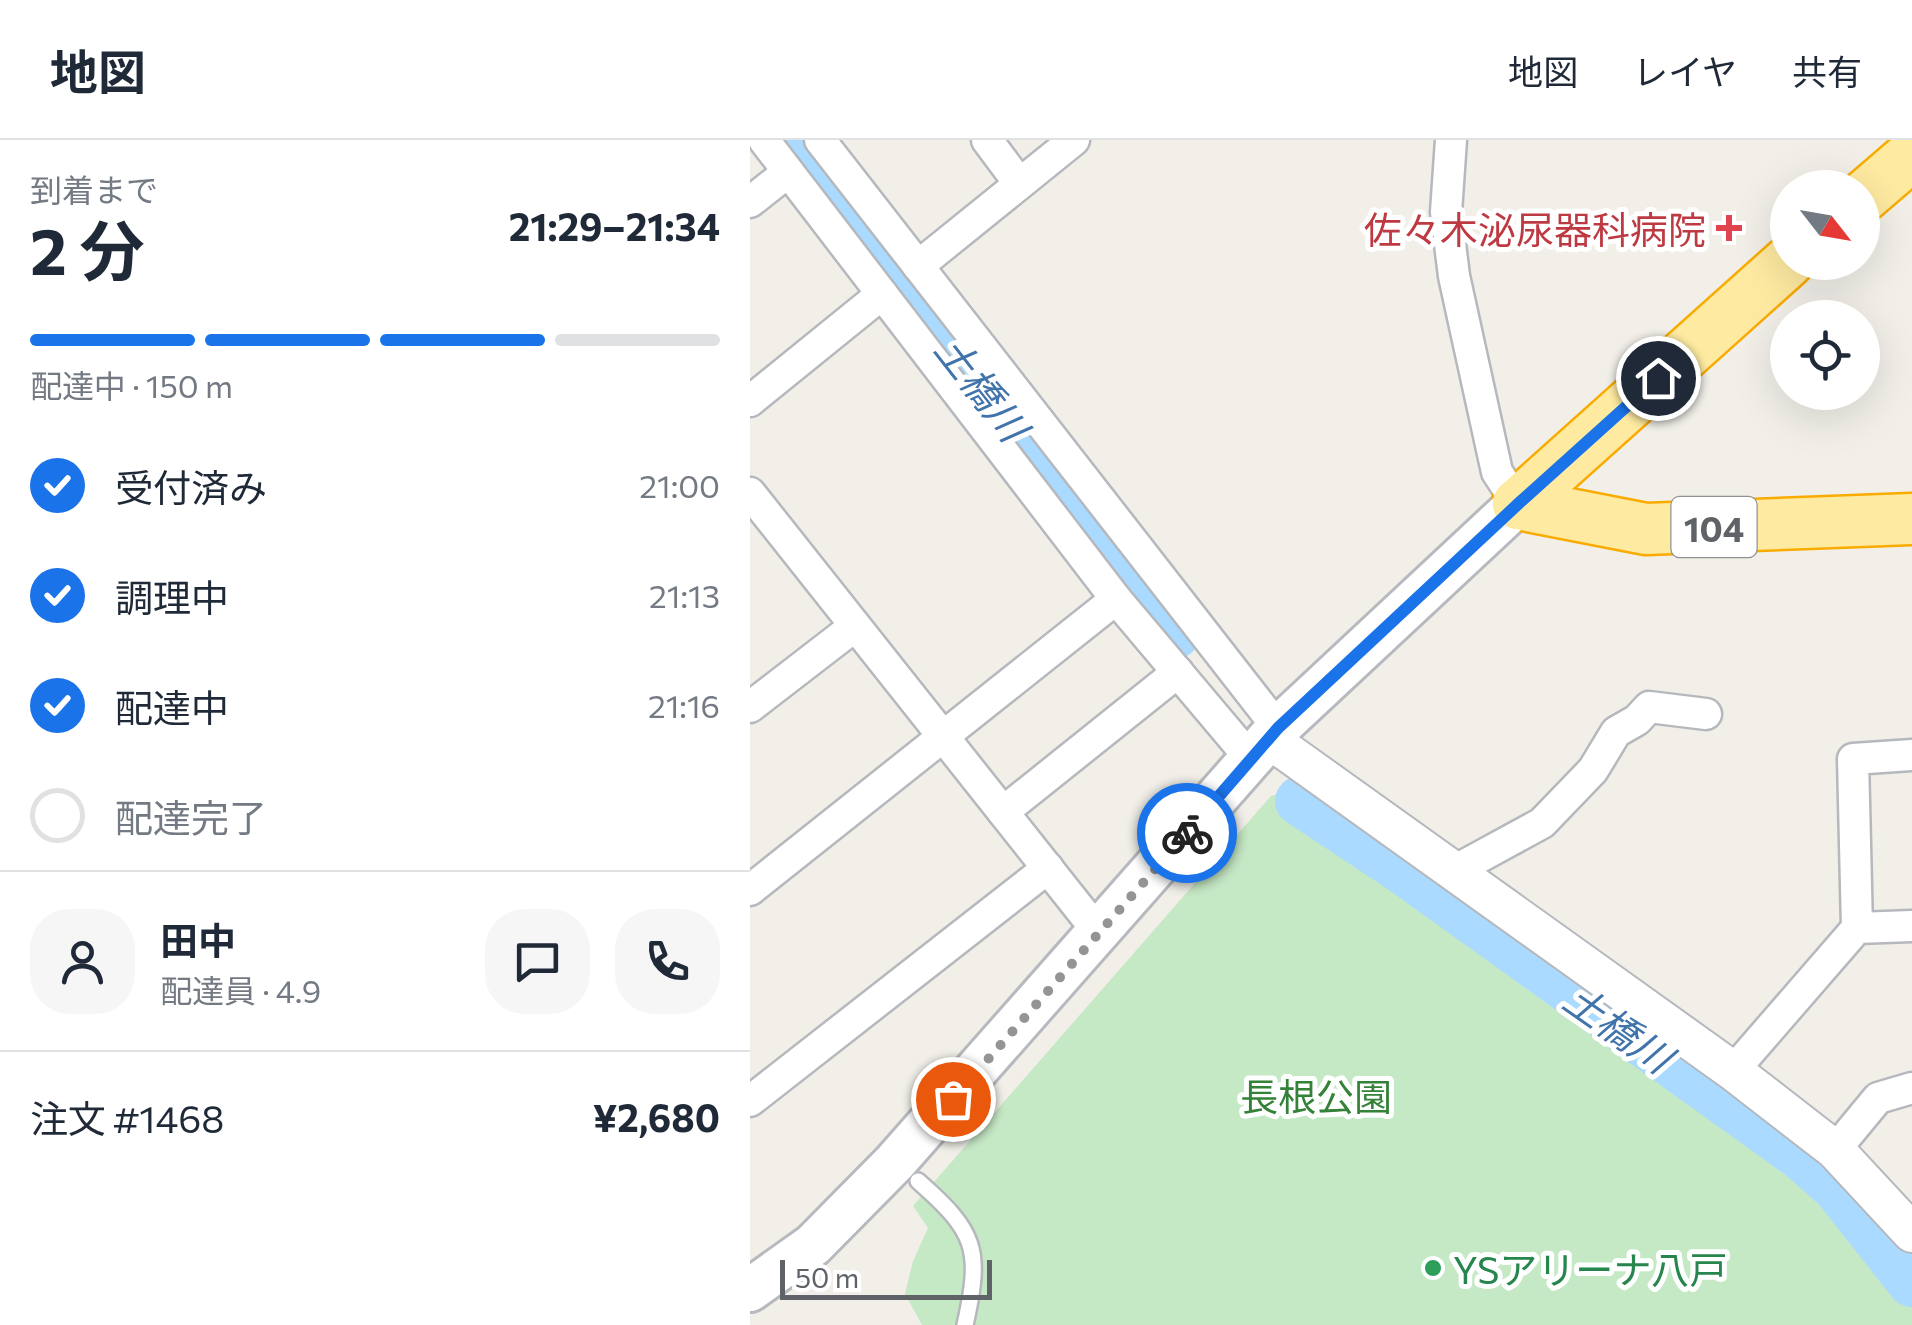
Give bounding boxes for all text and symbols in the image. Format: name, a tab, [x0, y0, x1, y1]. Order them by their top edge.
text: 地図	[50, 41, 146, 100]
text: 地図	[1508, 49, 1578, 92]
text: レイヤ	[1633, 49, 1737, 92]
text: 共有	[1792, 49, 1862, 92]
text: 到着まで	[30, 169, 158, 209]
north arrow	[1770, 170, 1880, 280]
map controls	[1770, 170, 1880, 410]
text: 21:29–21:34	[509, 202, 720, 249]
place label: 佐々木泌尿器科病院	[1364, 205, 1706, 252]
text: 2 分	[30, 209, 144, 288]
marker: 佐々木泌尿器科病院	[1716, 215, 1742, 241]
button: locate	[1770, 300, 1880, 410]
water label: 土橋川	[927, 325, 1042, 453]
pin	[1616, 336, 1701, 421]
icon: home	[1631, 351, 1686, 406]
text: 配達中 · 150 m	[30, 365, 233, 405]
icon: check	[30, 458, 85, 513]
text: 受付済み	[115, 463, 267, 510]
text: 21:00	[639, 465, 720, 505]
road number: 104	[1672, 497, 1756, 557]
icon: check	[30, 568, 85, 623]
text: 調理中	[115, 573, 229, 620]
text: 21:13	[649, 575, 720, 615]
icon: check	[30, 678, 85, 733]
text: 配達中	[115, 683, 229, 730]
text: 21:16	[648, 685, 720, 725]
courier	[1137, 783, 1237, 883]
text: 配達完了	[115, 793, 267, 840]
icon: bike	[1160, 806, 1215, 861]
button: person	[30, 909, 135, 1014]
button: chat	[485, 909, 590, 1014]
button: phone	[615, 909, 720, 1014]
text: 田中	[160, 916, 236, 963]
text: 配達員 · 4.9	[160, 970, 321, 1010]
water label: 土橋川	[1556, 973, 1685, 1084]
pin	[911, 1057, 996, 1142]
icon: bag	[926, 1072, 981, 1127]
park label: 長根公園	[1240, 1072, 1392, 1119]
text: ¥2,680	[593, 1093, 720, 1140]
text: 注文 #1468	[30, 1094, 224, 1141]
place label: YSアリーナ八戸	[1453, 1245, 1727, 1292]
scale bar	[780, 1255, 992, 1300]
marker: YSアリーナ八戸	[1422, 1257, 1444, 1279]
text: 50 m	[795, 1260, 859, 1294]

